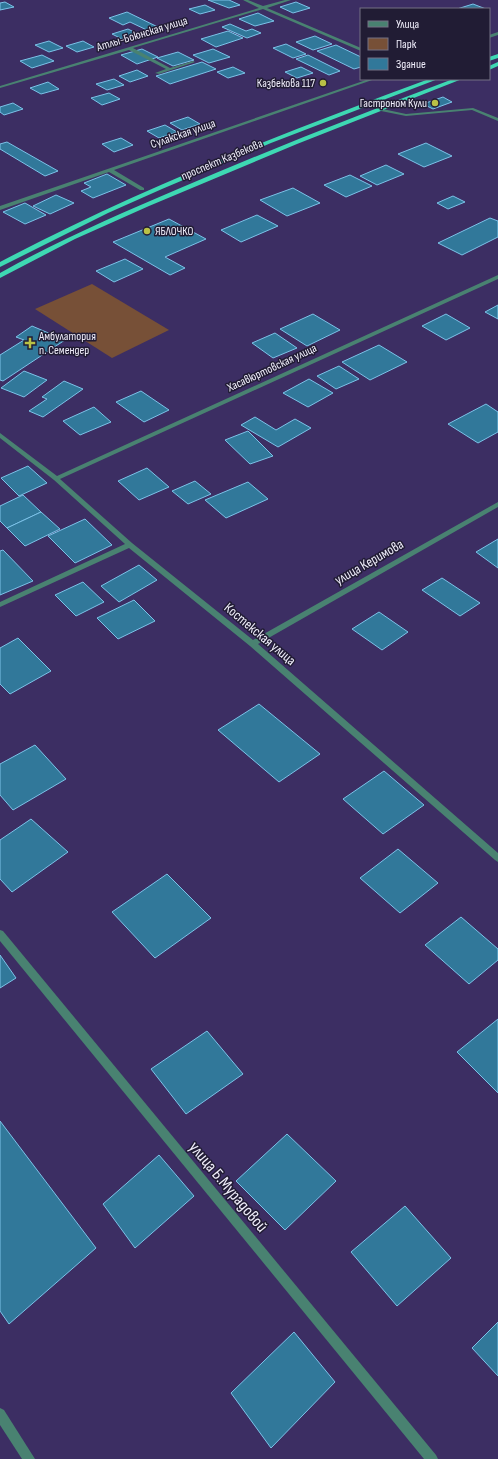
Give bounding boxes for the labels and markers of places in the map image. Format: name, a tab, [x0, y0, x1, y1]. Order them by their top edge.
place label: Казбекова 117	[257, 76, 315, 91]
marker: Казбекова 117	[318, 78, 328, 88]
place label: Гастроном Кули	[360, 96, 427, 111]
marker: Гастроном Кули	[430, 98, 440, 108]
place label: ЯБЛОЧКО	[155, 224, 193, 239]
marker: ЯБЛОЧКО	[142, 226, 152, 236]
place label: Амбулатория п. Семендер	[38, 329, 96, 358]
marker: Амбулатория п. Семендер	[24, 337, 36, 349]

